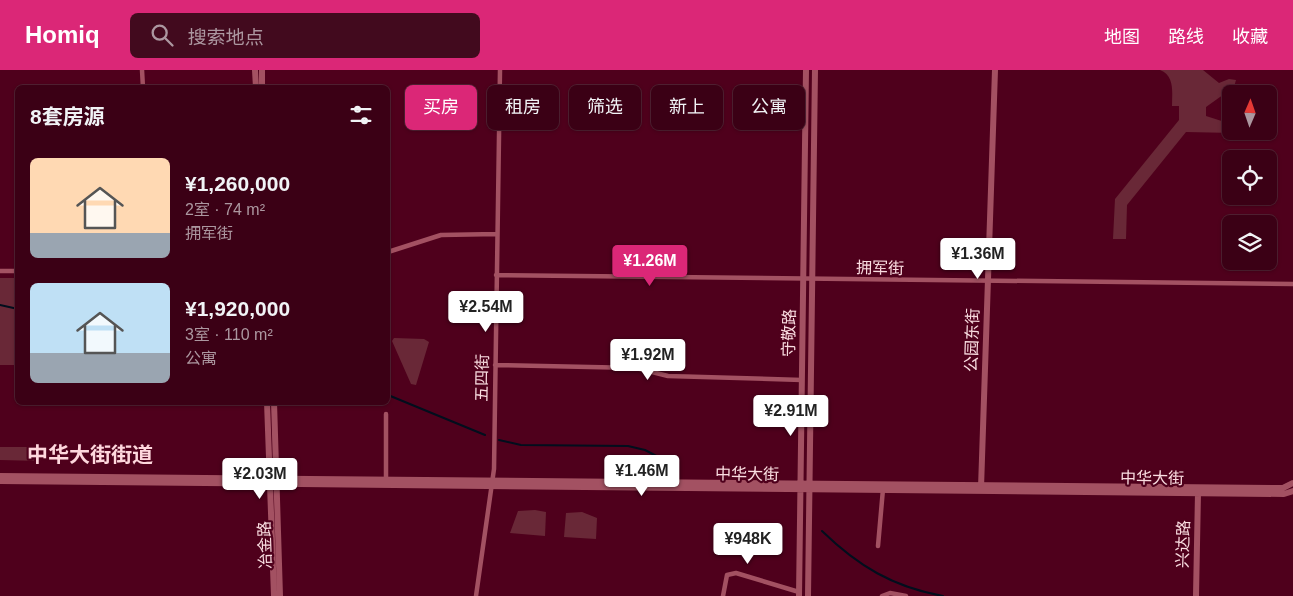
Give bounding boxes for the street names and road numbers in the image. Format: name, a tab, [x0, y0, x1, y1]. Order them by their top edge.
street label: 拥军街	[856, 259, 904, 277]
street label: 公园东街	[962, 308, 982, 372]
street label: 守敬路	[780, 309, 798, 357]
street label: 五四街	[473, 354, 491, 402]
street label: 中华大街	[715, 465, 779, 483]
street label: 中华大街	[1120, 469, 1184, 487]
street label: 兴达路	[1174, 520, 1192, 568]
street label: 冶金路	[256, 521, 274, 569]

